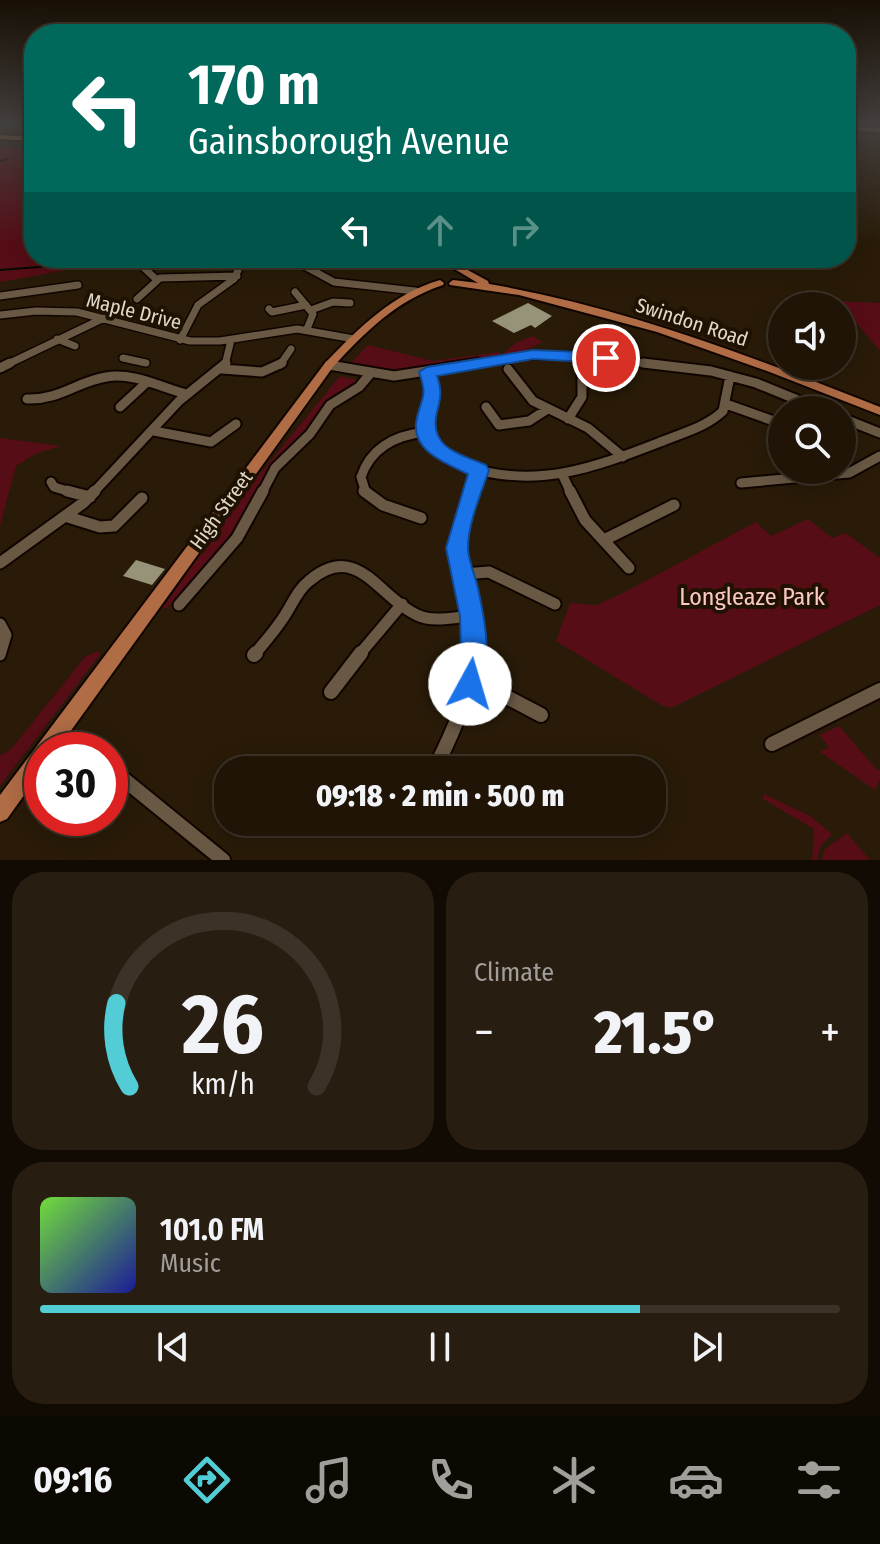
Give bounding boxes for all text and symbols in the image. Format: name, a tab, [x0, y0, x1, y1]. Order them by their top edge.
text: 170 m	[188, 52, 320, 119]
icon: left	[56, 56, 160, 160]
text: Gainsborough Avenue	[188, 120, 510, 164]
icon: left	[334, 208, 378, 252]
icon: ahead	[418, 208, 462, 252]
icon: right	[502, 208, 546, 252]
street label: Maple Drive	[84, 288, 184, 334]
map controls	[768, 292, 856, 484]
button: sound	[768, 292, 856, 380]
street label: Swindon Road	[633, 293, 751, 351]
pin	[572, 324, 640, 392]
icon: arrive	[584, 336, 628, 380]
button: search	[768, 396, 856, 484]
street label: High Street	[185, 466, 258, 554]
park label: Longleaze Park	[679, 583, 826, 611]
position arrow	[428, 642, 512, 726]
speed limit sign: 30	[24, 732, 128, 836]
text: 09:18 · 2 min · 500 m	[316, 778, 564, 814]
text: Climate	[474, 957, 554, 988]
text: 26	[181, 975, 264, 1075]
text: 21.5°	[594, 997, 720, 1069]
text: −	[474, 1006, 494, 1059]
text: +	[820, 1006, 840, 1059]
text: km/h	[191, 1067, 255, 1102]
text: 101.0 FM	[160, 1212, 264, 1248]
text: Music	[160, 1248, 221, 1279]
icon: previous	[151, 1325, 195, 1369]
icon: pause	[418, 1325, 462, 1369]
icon: next	[685, 1325, 729, 1369]
icon: directions	[179, 1452, 235, 1508]
icon: music	[301, 1452, 357, 1508]
icon: phone	[423, 1452, 479, 1508]
icon: climate	[546, 1452, 602, 1508]
icon: car	[668, 1452, 724, 1508]
icon: filters	[791, 1452, 847, 1508]
text: 09:16	[33, 1458, 112, 1502]

